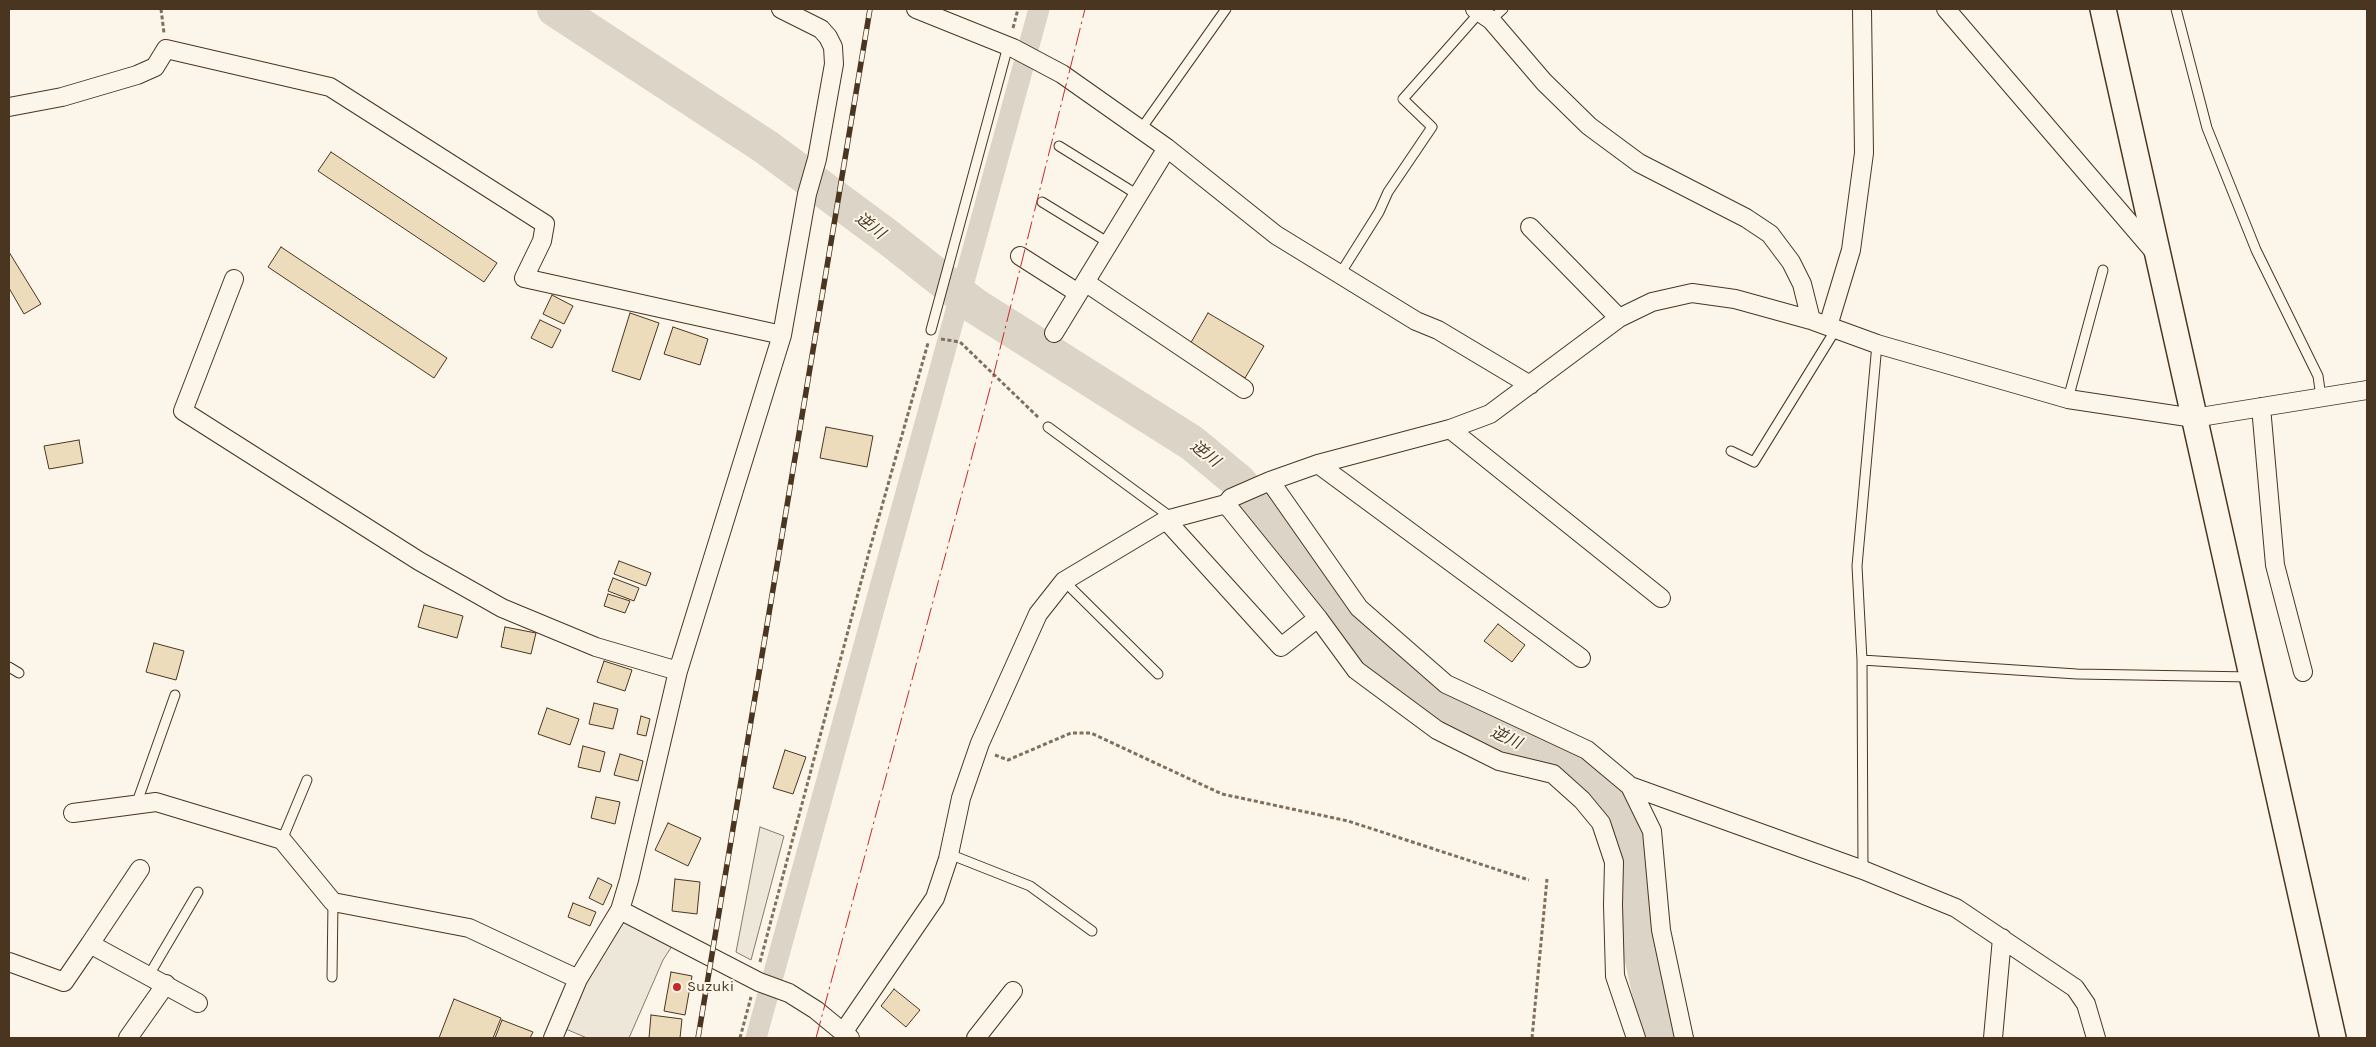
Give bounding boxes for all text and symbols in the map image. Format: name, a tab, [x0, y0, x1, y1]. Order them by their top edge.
water label: 逆川	[851, 209, 889, 243]
water label: 逆川	[1186, 437, 1224, 471]
water label: 逆川	[1487, 723, 1525, 753]
place label: Suzuki	[687, 978, 734, 996]
marker: Suzuki	[671, 981, 683, 993]

